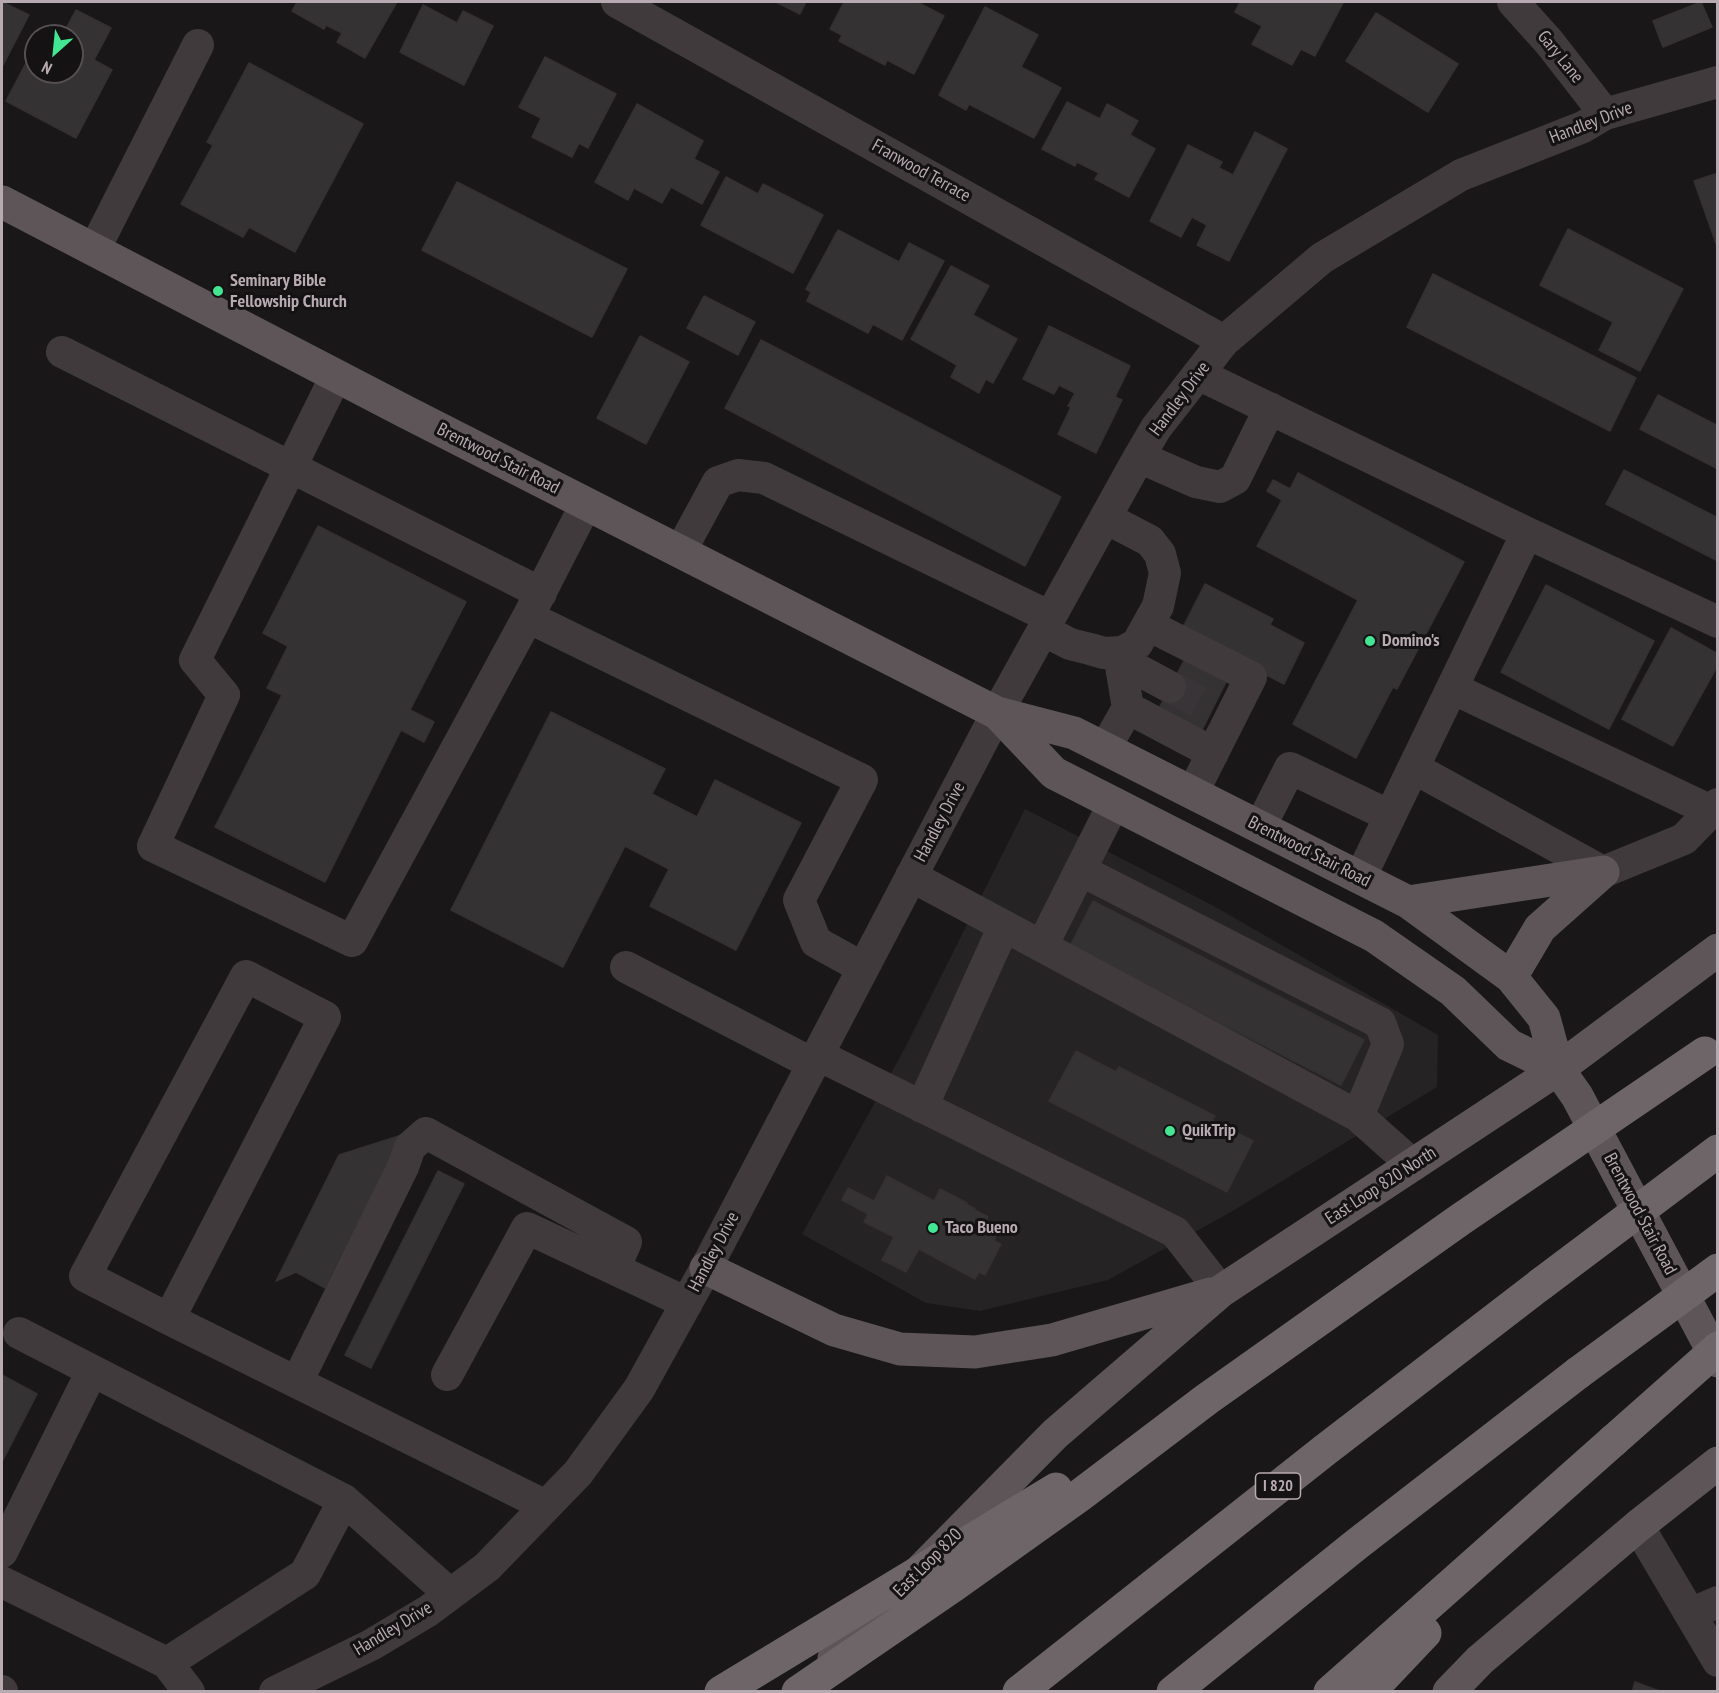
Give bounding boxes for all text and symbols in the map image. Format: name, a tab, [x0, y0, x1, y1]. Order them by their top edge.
north arrow	[24, 24, 84, 84]
street label: Gary Lane	[1532, 26, 1588, 88]
text: N	[38, 57, 55, 79]
street label: Handley Drive	[1546, 97, 1636, 149]
street label: Franwood Terrace	[868, 135, 974, 207]
place label: Seminary Bible Fellowship Church	[230, 270, 347, 312]
marker: Seminary Bible Fellowship Church	[211, 284, 225, 298]
street label: Handley Drive	[1145, 358, 1215, 440]
street label: Brentwood Stair Road	[433, 419, 563, 499]
place label: Domino's	[1382, 630, 1440, 652]
marker: Domino's	[1363, 634, 1377, 648]
street label: Handley Drive	[910, 778, 970, 866]
street label: Brentwood Stair Road	[1244, 812, 1374, 892]
place label: QuikTrip	[1182, 1120, 1236, 1142]
marker: QuikTrip	[1163, 1124, 1177, 1138]
street label: East Loop 820 North	[1322, 1142, 1440, 1230]
street label: Brentwood Stair Road	[1599, 1150, 1681, 1278]
street label: Handley Drive	[684, 1208, 744, 1296]
place label: Taco Bueno	[945, 1217, 1018, 1239]
marker: Taco Bueno	[926, 1221, 940, 1235]
road number: I 820	[1256, 1473, 1300, 1499]
street label: East Loop 820	[889, 1524, 967, 1602]
street label: Handley Drive	[350, 1597, 436, 1661]

